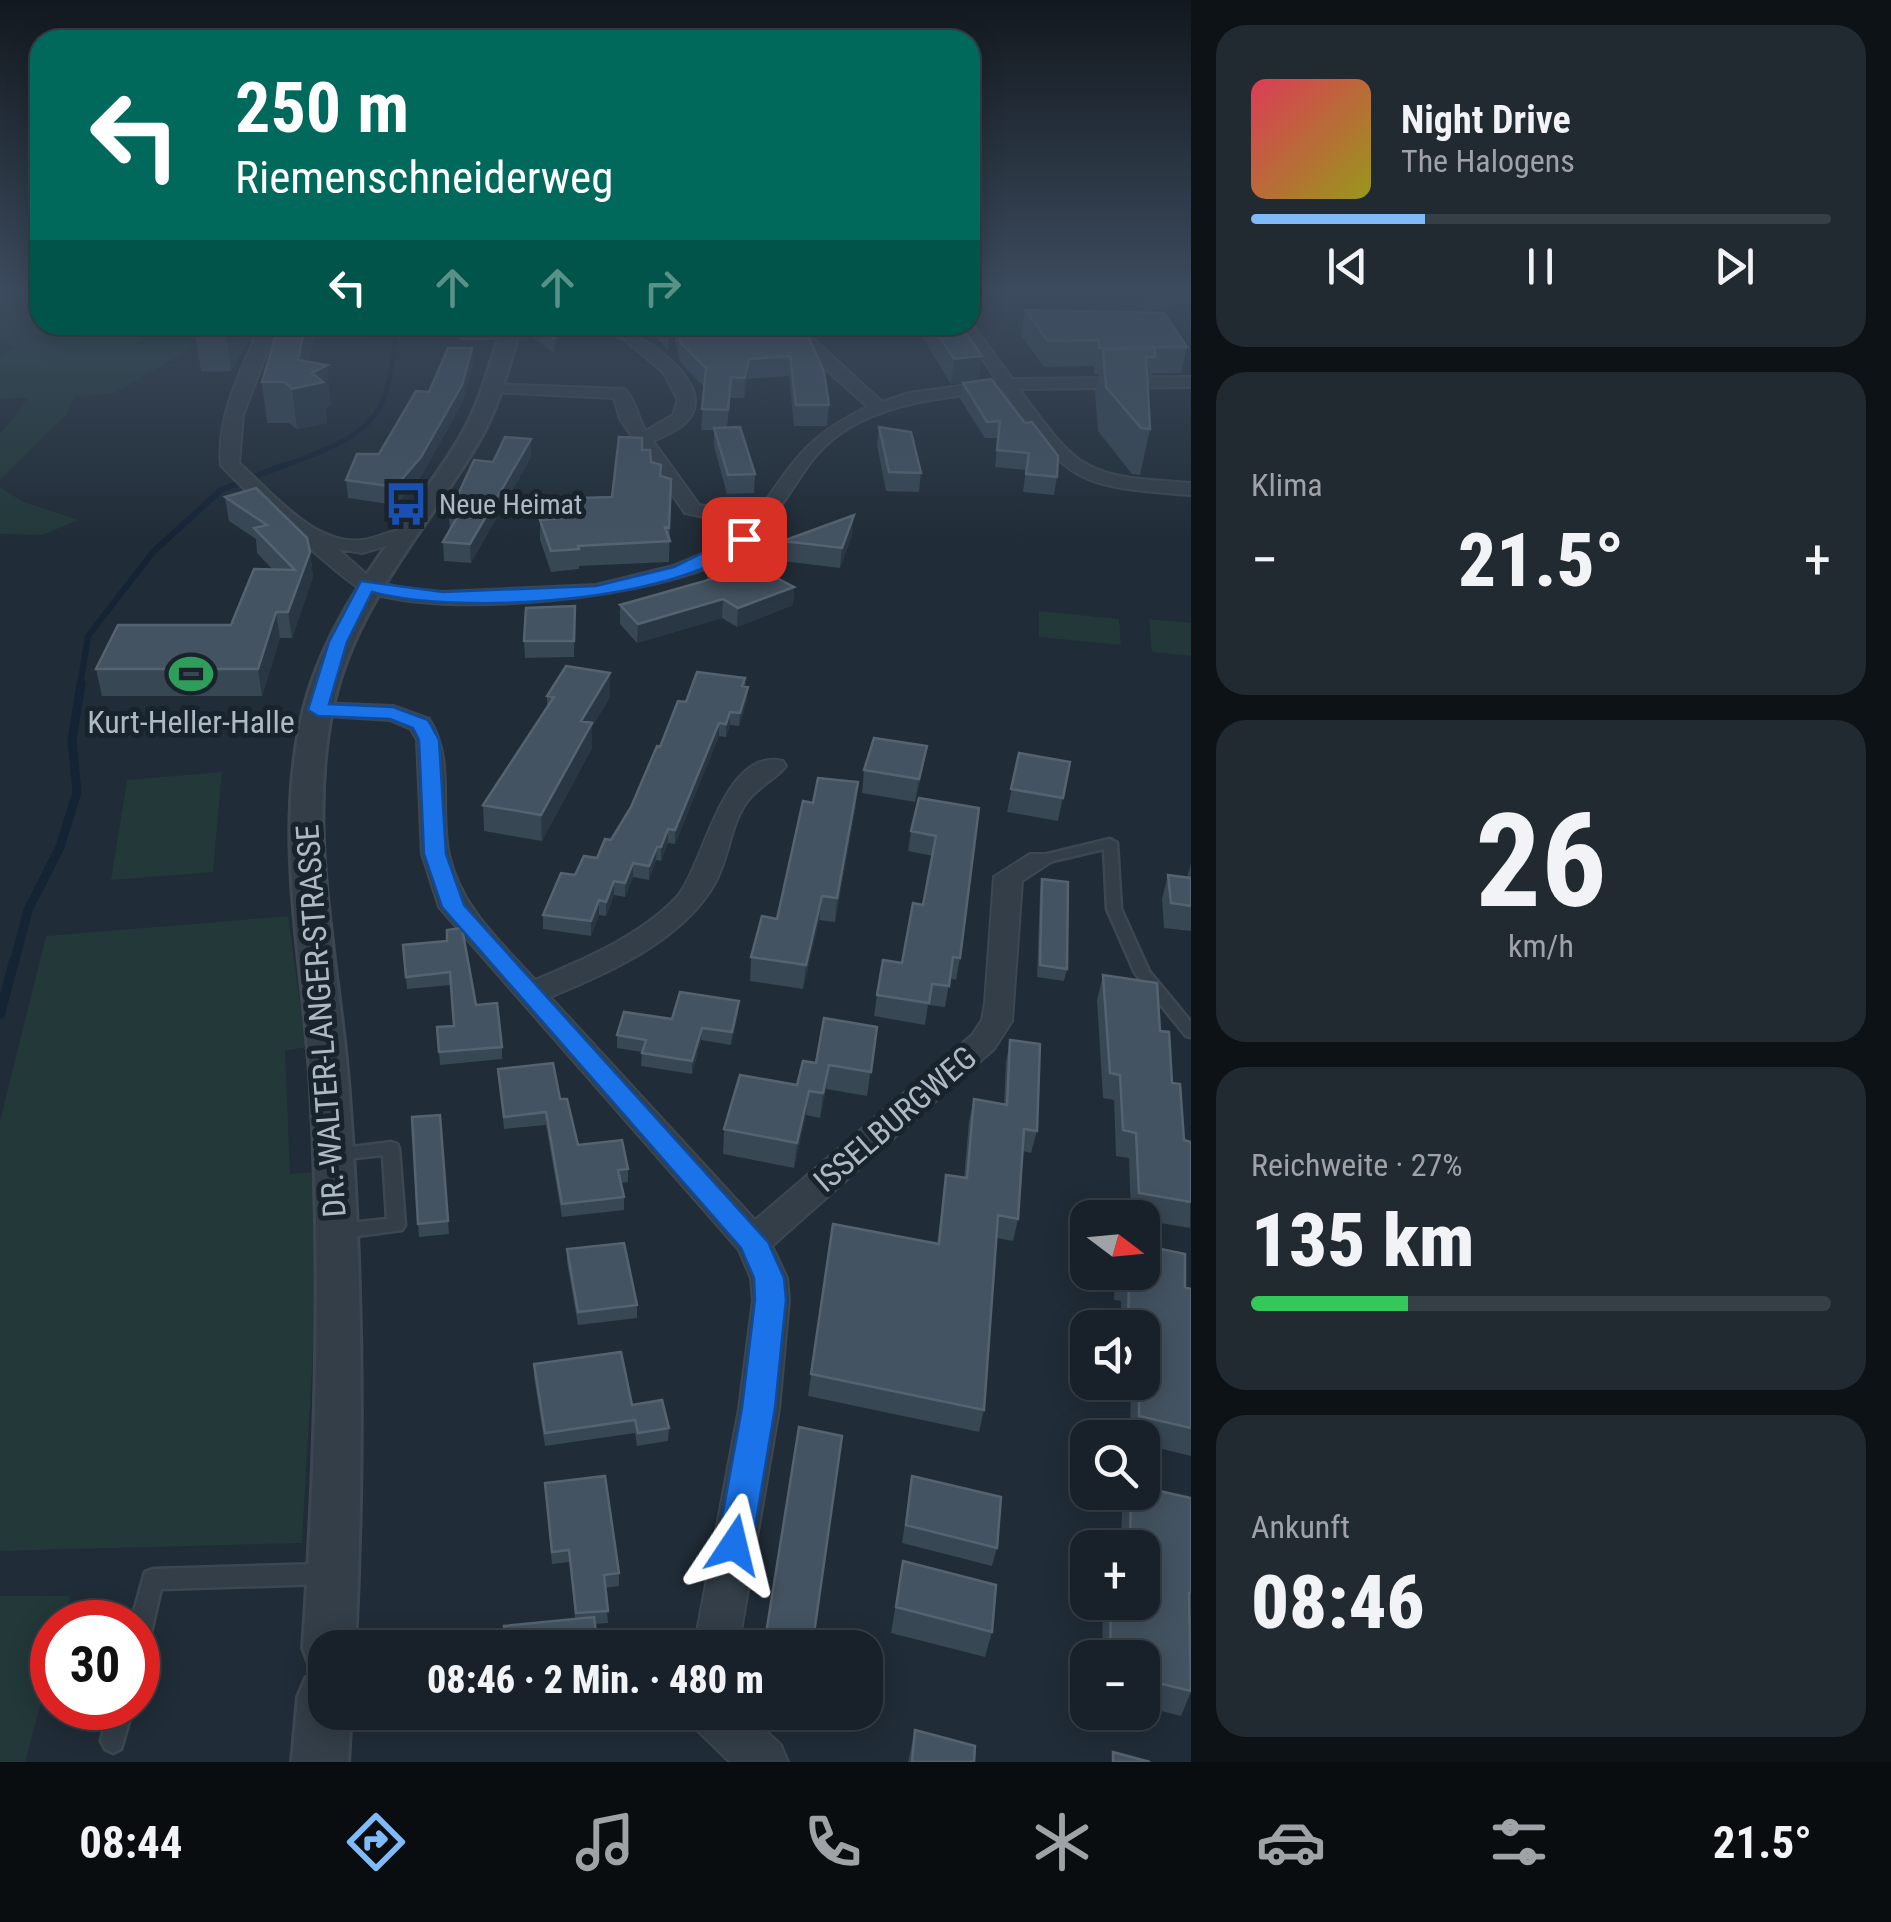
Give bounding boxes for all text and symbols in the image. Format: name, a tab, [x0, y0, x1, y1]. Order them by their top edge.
text: 250 m	[235, 67, 409, 149]
icon: left	[70, 70, 200, 200]
text: Night Drive	[1401, 98, 1571, 142]
text: The Halogens	[1401, 142, 1575, 180]
text: Riemenschneiderweg	[235, 151, 613, 204]
icon: previous	[1320, 239, 1375, 294]
icon: pause	[1513, 239, 1568, 294]
icon: next	[1707, 239, 1762, 294]
icon: left	[320, 260, 375, 315]
icon: ahead	[425, 260, 480, 315]
icon: ahead	[530, 260, 585, 315]
icon: right	[635, 260, 690, 315]
text: Klima	[1251, 466, 1323, 504]
bus stop icon: Neue Heimat	[382, 480, 430, 528]
place label: Neue Heimat	[439, 488, 582, 521]
pin	[702, 497, 787, 582]
icon: arrive	[717, 512, 772, 567]
text: 21.5°	[1458, 516, 1624, 604]
text: −	[1251, 528, 1279, 592]
text: +	[1804, 528, 1831, 592]
sports icon: Kurt-Heller-Halle	[167, 650, 215, 698]
place label: Kurt-Heller-Halle	[87, 703, 295, 741]
text: 26	[1475, 785, 1607, 938]
street label: DR.-WALTER-LANGER-STRASSE	[288, 823, 354, 1219]
text: km/h	[1508, 927, 1574, 965]
street label: ISSELBURGWEG	[806, 1038, 984, 1200]
text: Reichweite · 27%	[1251, 1146, 1463, 1184]
text: 135 km	[1251, 1196, 1474, 1284]
north arrow	[1070, 1200, 1160, 1290]
map controls	[1070, 1200, 1160, 1730]
button: sound	[1070, 1310, 1160, 1400]
button: search	[1070, 1420, 1160, 1510]
position arrow	[682, 1493, 786, 1597]
text: Ankunft	[1251, 1508, 1350, 1546]
button: +	[1070, 1530, 1160, 1620]
text: 08:46	[1251, 1558, 1425, 1646]
speed limit sign: 30	[30, 1600, 160, 1730]
button: −	[1070, 1640, 1160, 1730]
text: 08:46 · 2 Min. · 480 m	[427, 1658, 764, 1702]
icon: directions	[341, 1807, 411, 1877]
icon: music	[570, 1807, 640, 1877]
icon: phone	[798, 1807, 868, 1877]
icon: climate	[1027, 1807, 1097, 1877]
icon: car	[1256, 1807, 1326, 1877]
icon: filters	[1484, 1807, 1554, 1877]
text: 08:44	[79, 1816, 183, 1869]
text: 21.5°	[1713, 1816, 1812, 1869]

